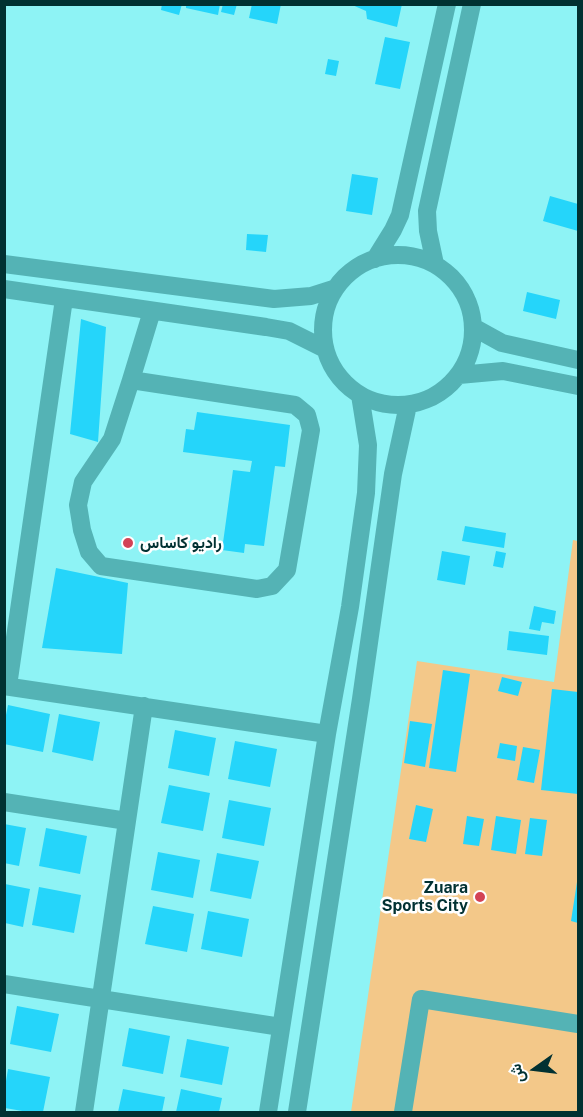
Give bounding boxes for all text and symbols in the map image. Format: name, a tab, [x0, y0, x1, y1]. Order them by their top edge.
place label: راديو كاساس	[140, 533, 222, 553]
marker: راديو كاساس	[121, 536, 135, 550]
place label: Zuara Sports City	[381, 878, 468, 916]
marker: Zuara Sports City	[473, 890, 487, 904]
north arrow	[505, 1039, 565, 1099]
text: ش	[506, 1062, 529, 1085]

